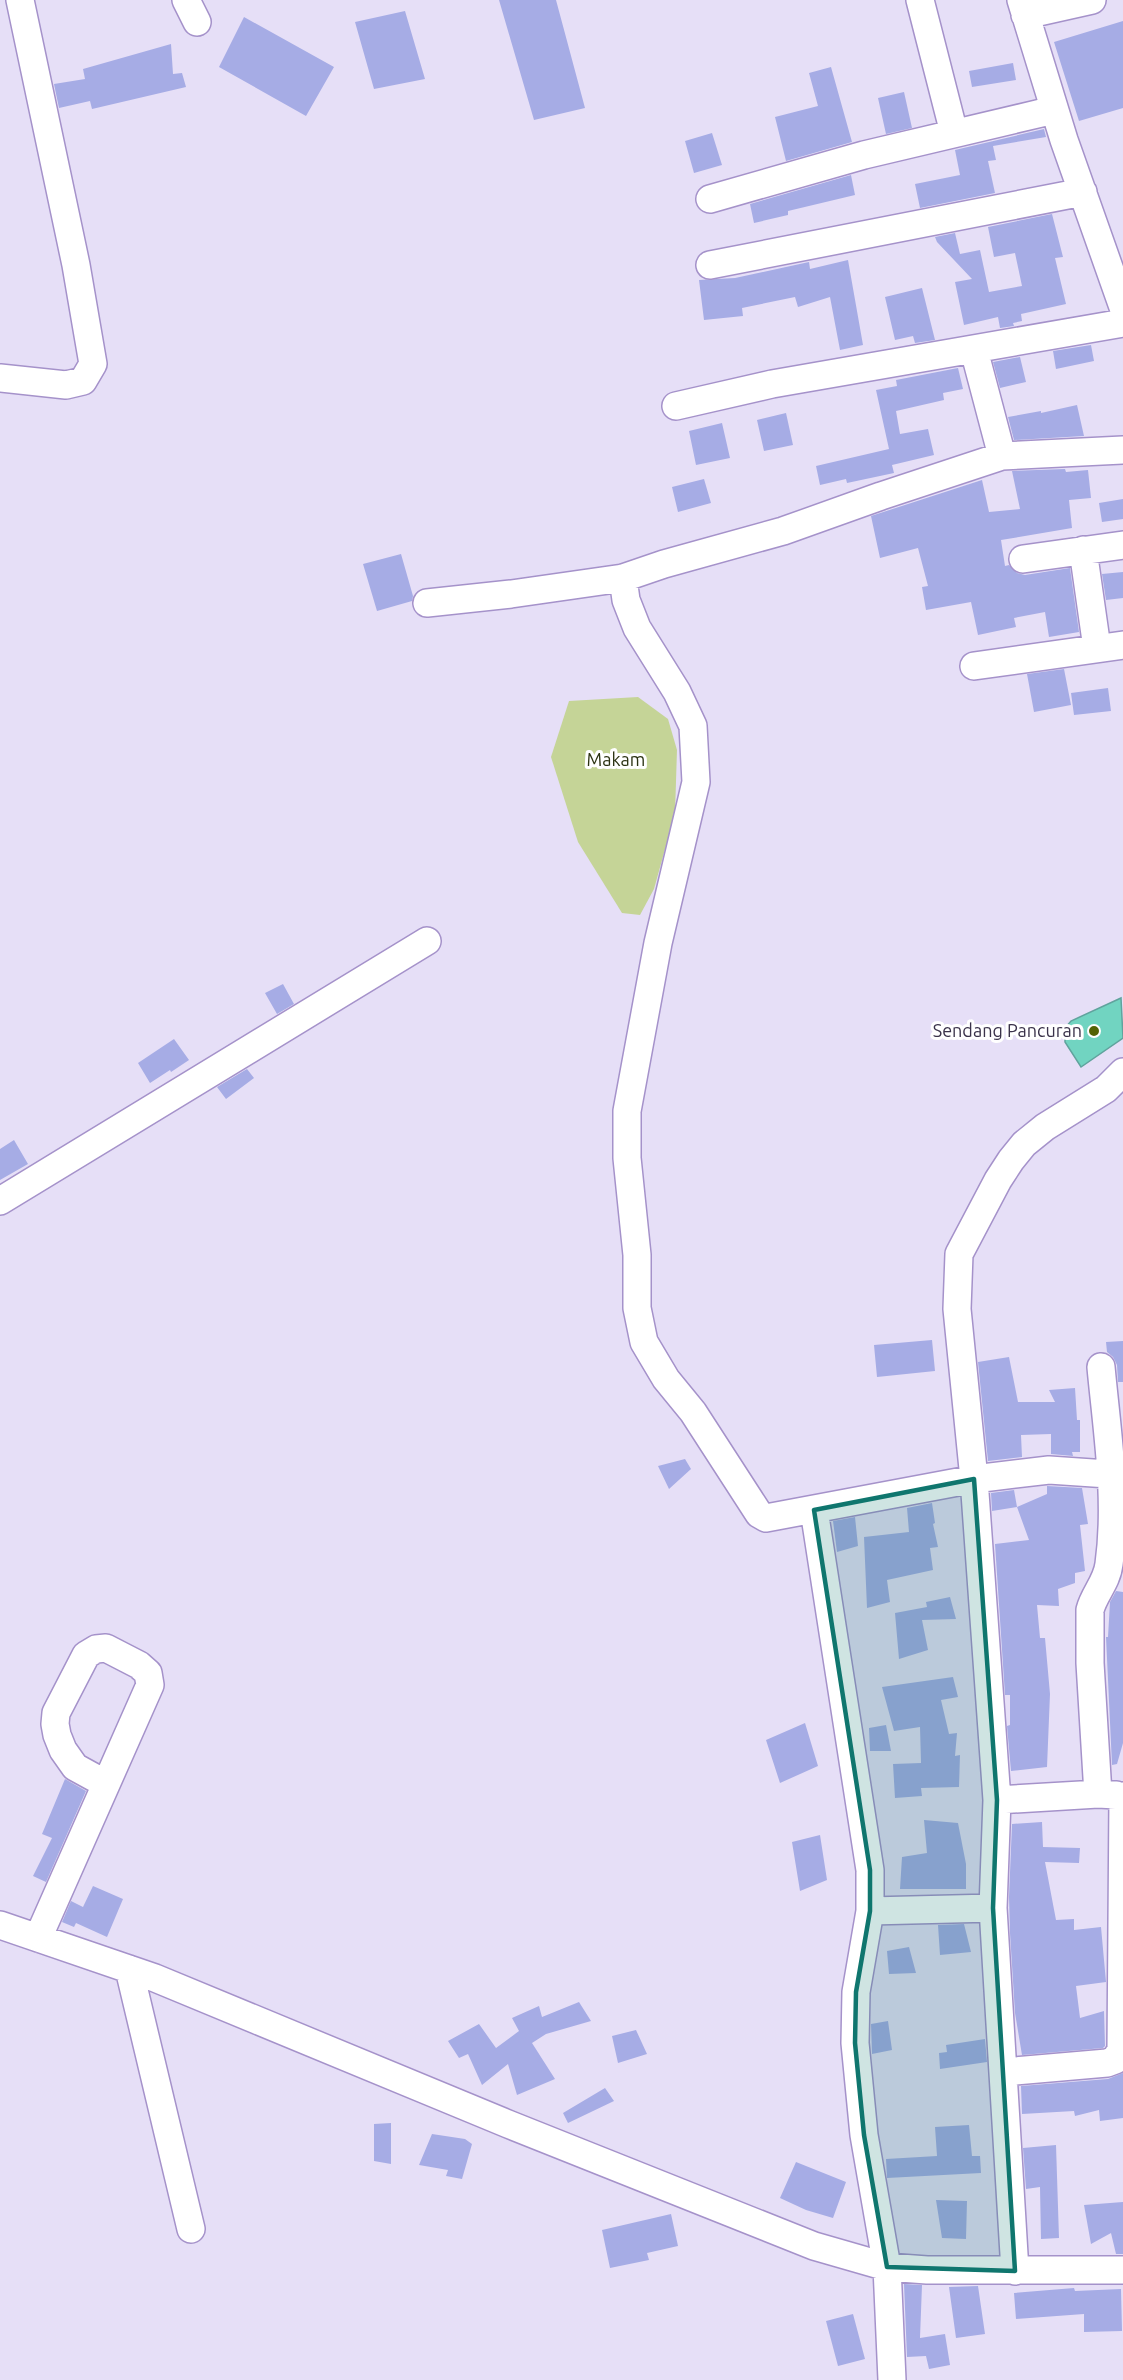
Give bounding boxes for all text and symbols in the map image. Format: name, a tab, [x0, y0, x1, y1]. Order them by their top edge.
park label: Makam	[587, 749, 645, 769]
place label: Sendang Pancuran	[933, 1020, 1082, 1040]
marker: Sendang Pancuran	[1087, 1024, 1101, 1038]

